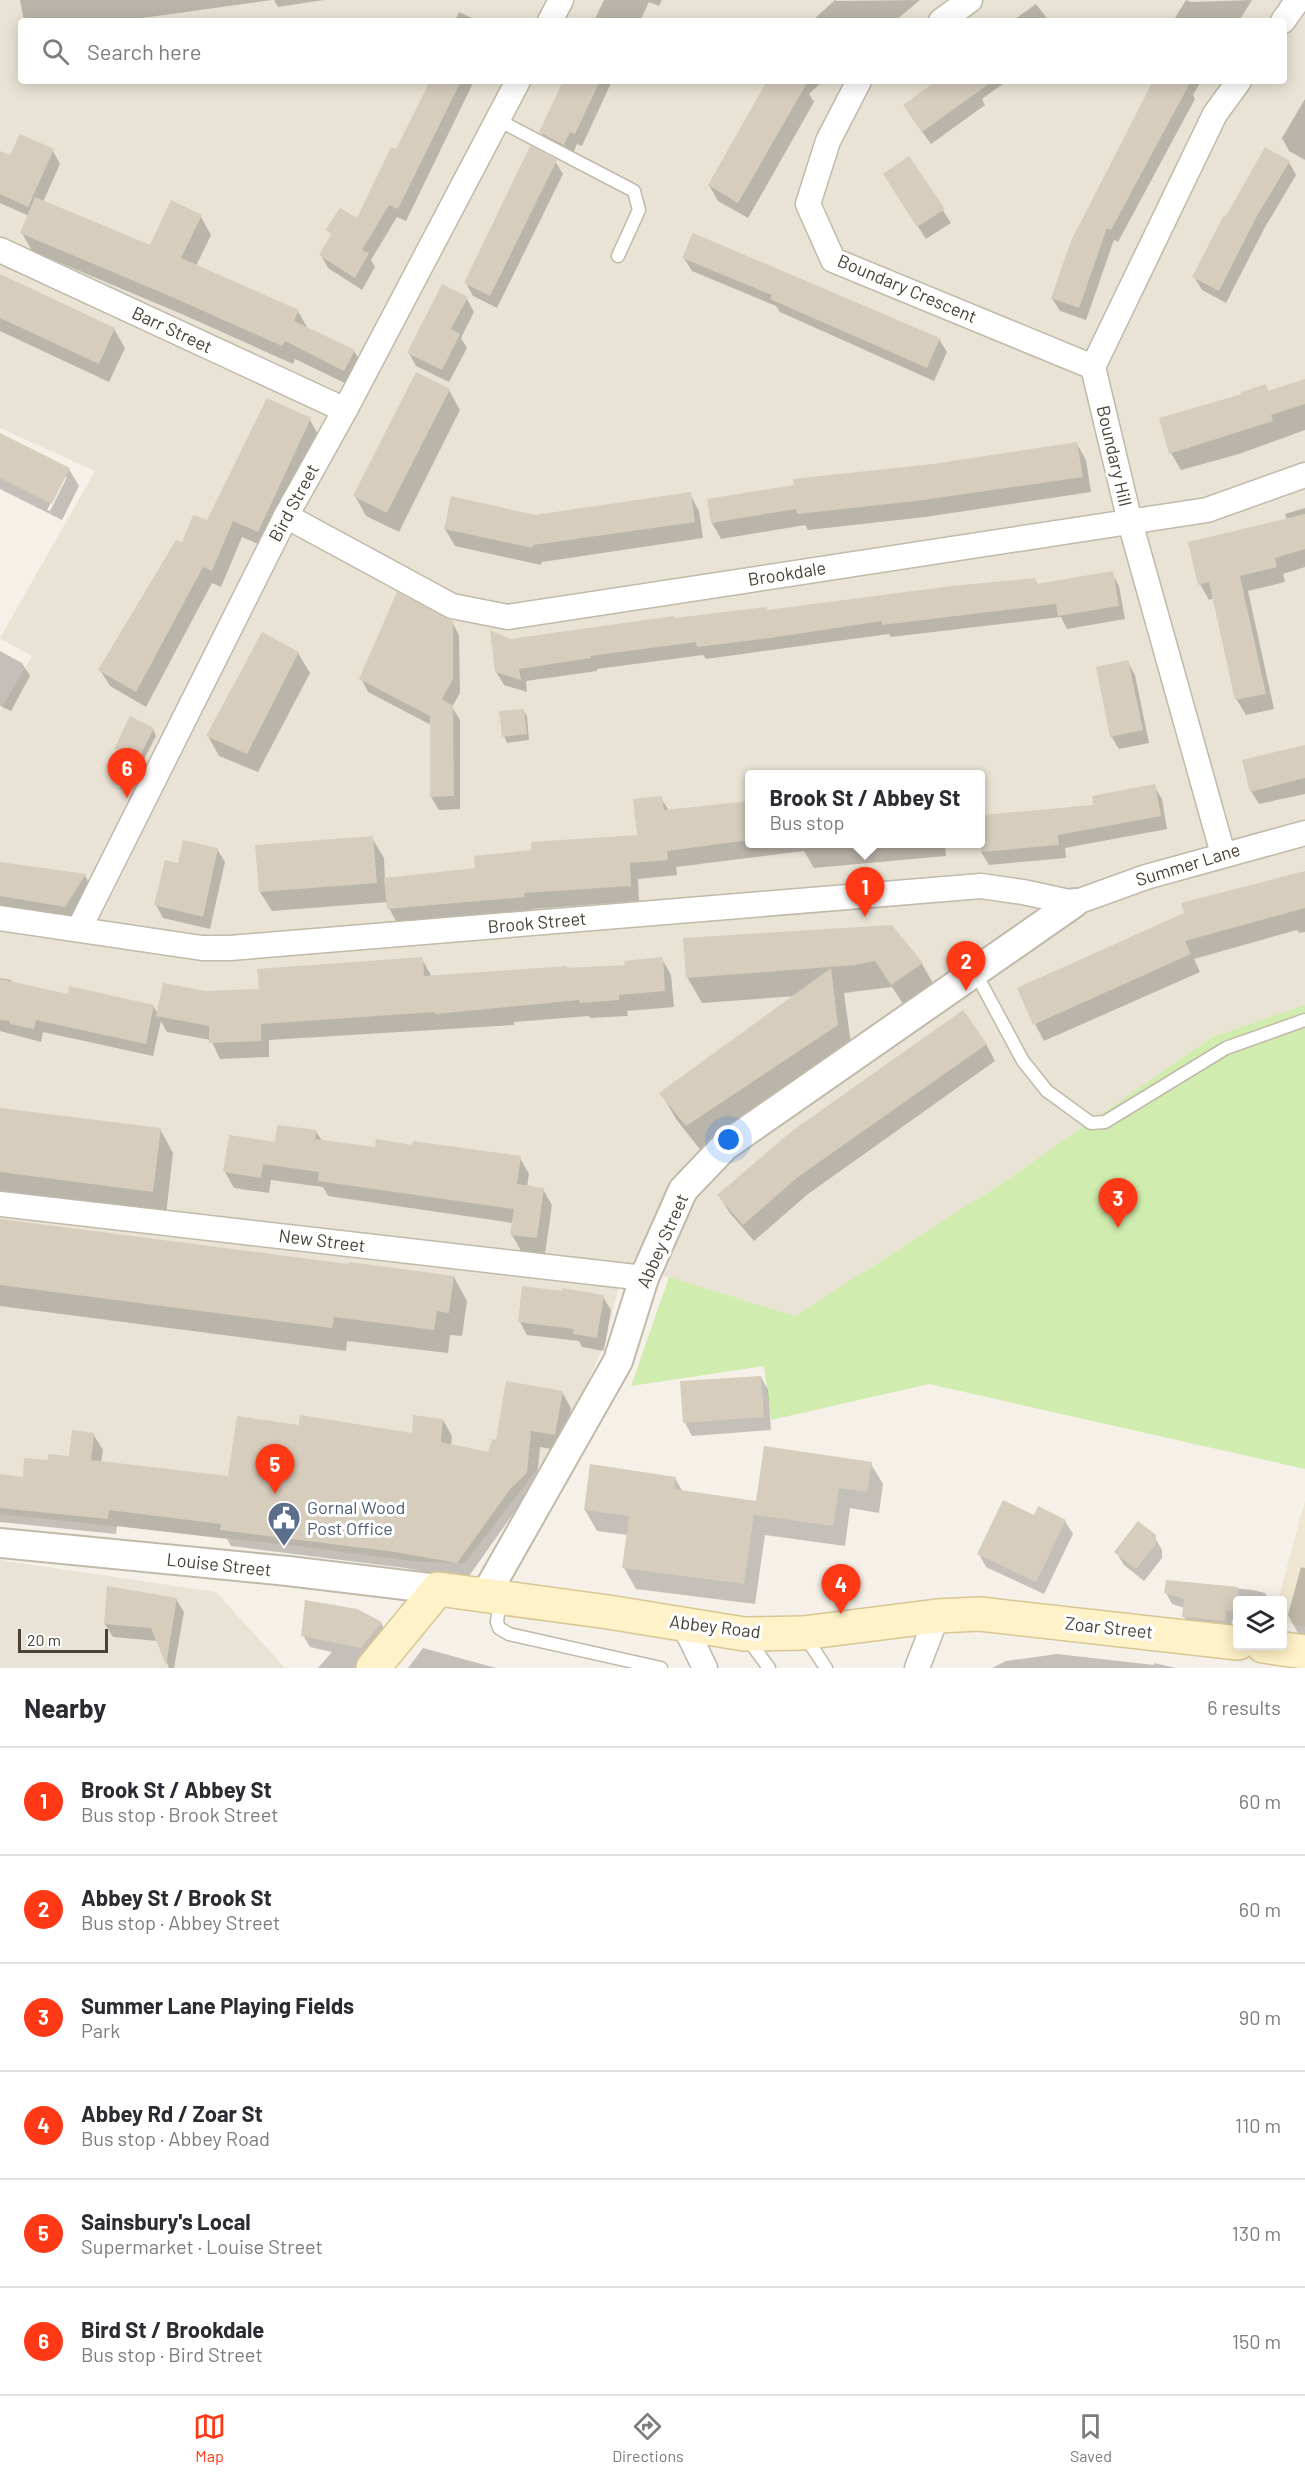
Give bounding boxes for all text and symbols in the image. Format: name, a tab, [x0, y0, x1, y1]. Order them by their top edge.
search box	[18, 18, 1287, 84]
icon: search	[39, 35, 72, 68]
text: Search here	[87, 38, 201, 64]
street label: Boundary Crescent	[835, 249, 980, 327]
street label: Barr Street	[129, 301, 216, 357]
street label: Boundary Hill	[1093, 403, 1137, 508]
street label: Bird Street	[263, 460, 323, 545]
street label: Brookdale	[746, 556, 827, 590]
pin: 6	[108, 748, 146, 798]
popup	[745, 770, 985, 848]
text: Brook St / Abbey St	[770, 784, 960, 810]
text: Bus stop	[770, 810, 845, 834]
street label: Summer Lane	[1133, 838, 1243, 890]
pin: 1	[846, 868, 884, 917]
street label: Brook Street	[487, 907, 587, 937]
pin: 2	[946, 942, 986, 991]
your location	[714, 1125, 743, 1154]
pin: 3	[1098, 1178, 1138, 1228]
street label: Abbey Street	[632, 1190, 693, 1291]
street label: New Street	[277, 1224, 367, 1256]
pin: 5	[256, 1444, 294, 1494]
place label: Gornal Wood Post Office	[307, 1496, 405, 1539]
public building icon: Gornal Wood Post Office	[266, 1500, 302, 1547]
street label: Louise Street	[166, 1548, 273, 1580]
pin: 4	[822, 1564, 860, 1614]
map controls	[1233, 1596, 1287, 1650]
button: layers	[1233, 1596, 1287, 1650]
street label: Abbey Road	[668, 1610, 762, 1643]
street label: Zoar Street	[1064, 1611, 1154, 1643]
scale bar	[18, 1626, 108, 1654]
text: 20 m	[27, 1630, 61, 1649]
text: Nearby	[24, 1692, 106, 1723]
text: 6 results	[1207, 1695, 1281, 1719]
text: Brook St / Abbey St	[81, 1776, 272, 1802]
text: 1	[40, 1789, 47, 1813]
text: 60 m	[1239, 1789, 1281, 1813]
text: Bus stop · Brook Street	[81, 1802, 278, 1826]
text: Abbey St / Brook St	[81, 1884, 272, 1910]
text: 2	[38, 1897, 49, 1921]
text: 60 m	[1239, 1897, 1281, 1921]
text: Bus stop · Abbey Street	[81, 1910, 280, 1934]
text: Summer Lane Playing Fields	[81, 1992, 354, 2018]
text: 3	[38, 2005, 49, 2029]
text: 90 m	[1239, 2005, 1281, 2029]
text: Park	[81, 2018, 120, 2042]
text: Abbey Rd / Zoar St	[81, 2100, 263, 2126]
text: 4	[37, 2113, 50, 2137]
text: 110 m	[1235, 2113, 1281, 2137]
text: Bus stop · Abbey Road	[81, 2126, 270, 2150]
text: Sainsbury's Local	[81, 2208, 251, 2234]
text: 5	[38, 2221, 49, 2245]
text: 130 m	[1232, 2221, 1281, 2245]
text: Supermarket · Louise Street	[81, 2234, 323, 2258]
text: Bird St / Brookdale	[81, 2316, 264, 2342]
text: 6	[38, 2329, 49, 2353]
text: 150 m	[1232, 2329, 1281, 2353]
text: Bus stop · Bird Street	[81, 2342, 263, 2366]
tab: Map	[193, 2410, 226, 2465]
tab: Directions	[612, 2410, 684, 2465]
tab: Saved	[1070, 2410, 1112, 2465]

